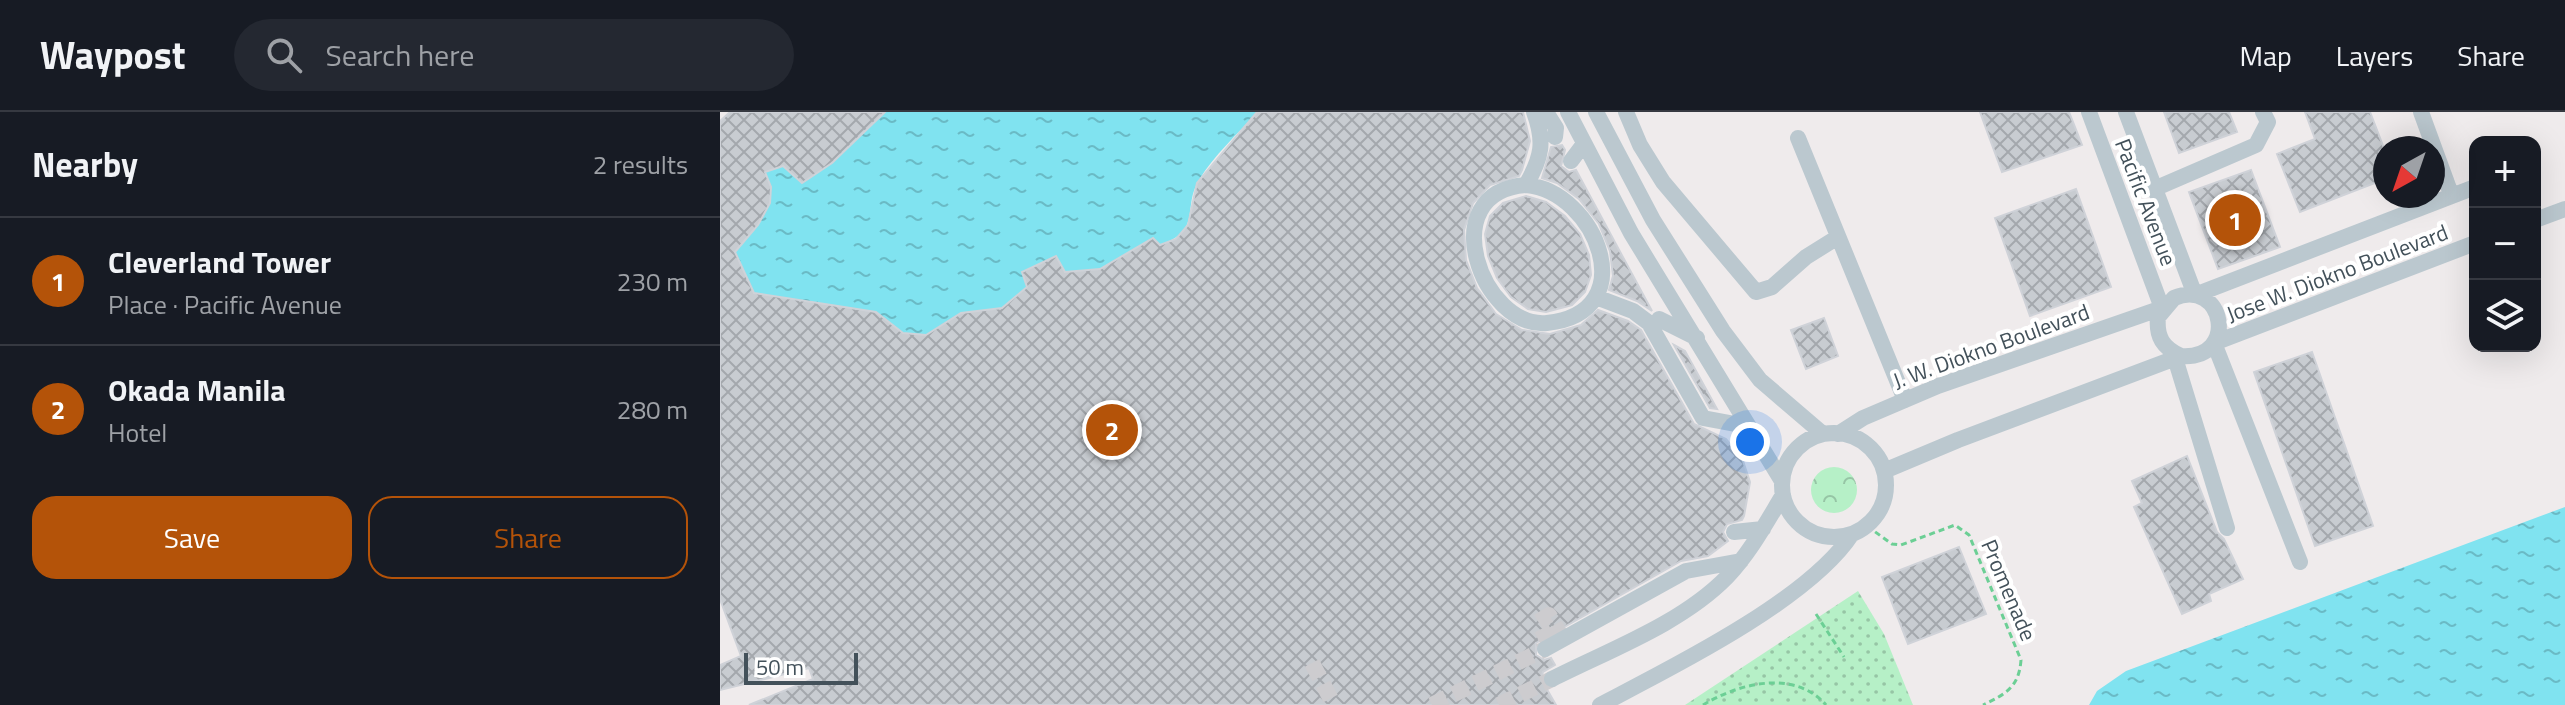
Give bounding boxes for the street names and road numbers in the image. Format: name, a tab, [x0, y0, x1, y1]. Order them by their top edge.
street label: Pacific Avenue	[2106, 133, 2186, 271]
street label: Jose W. Diokno Boulevard	[2221, 215, 2453, 331]
street label: J. W. Diokno Boulevard	[1888, 295, 2094, 397]
street label: Promenade	[1972, 534, 2046, 646]

